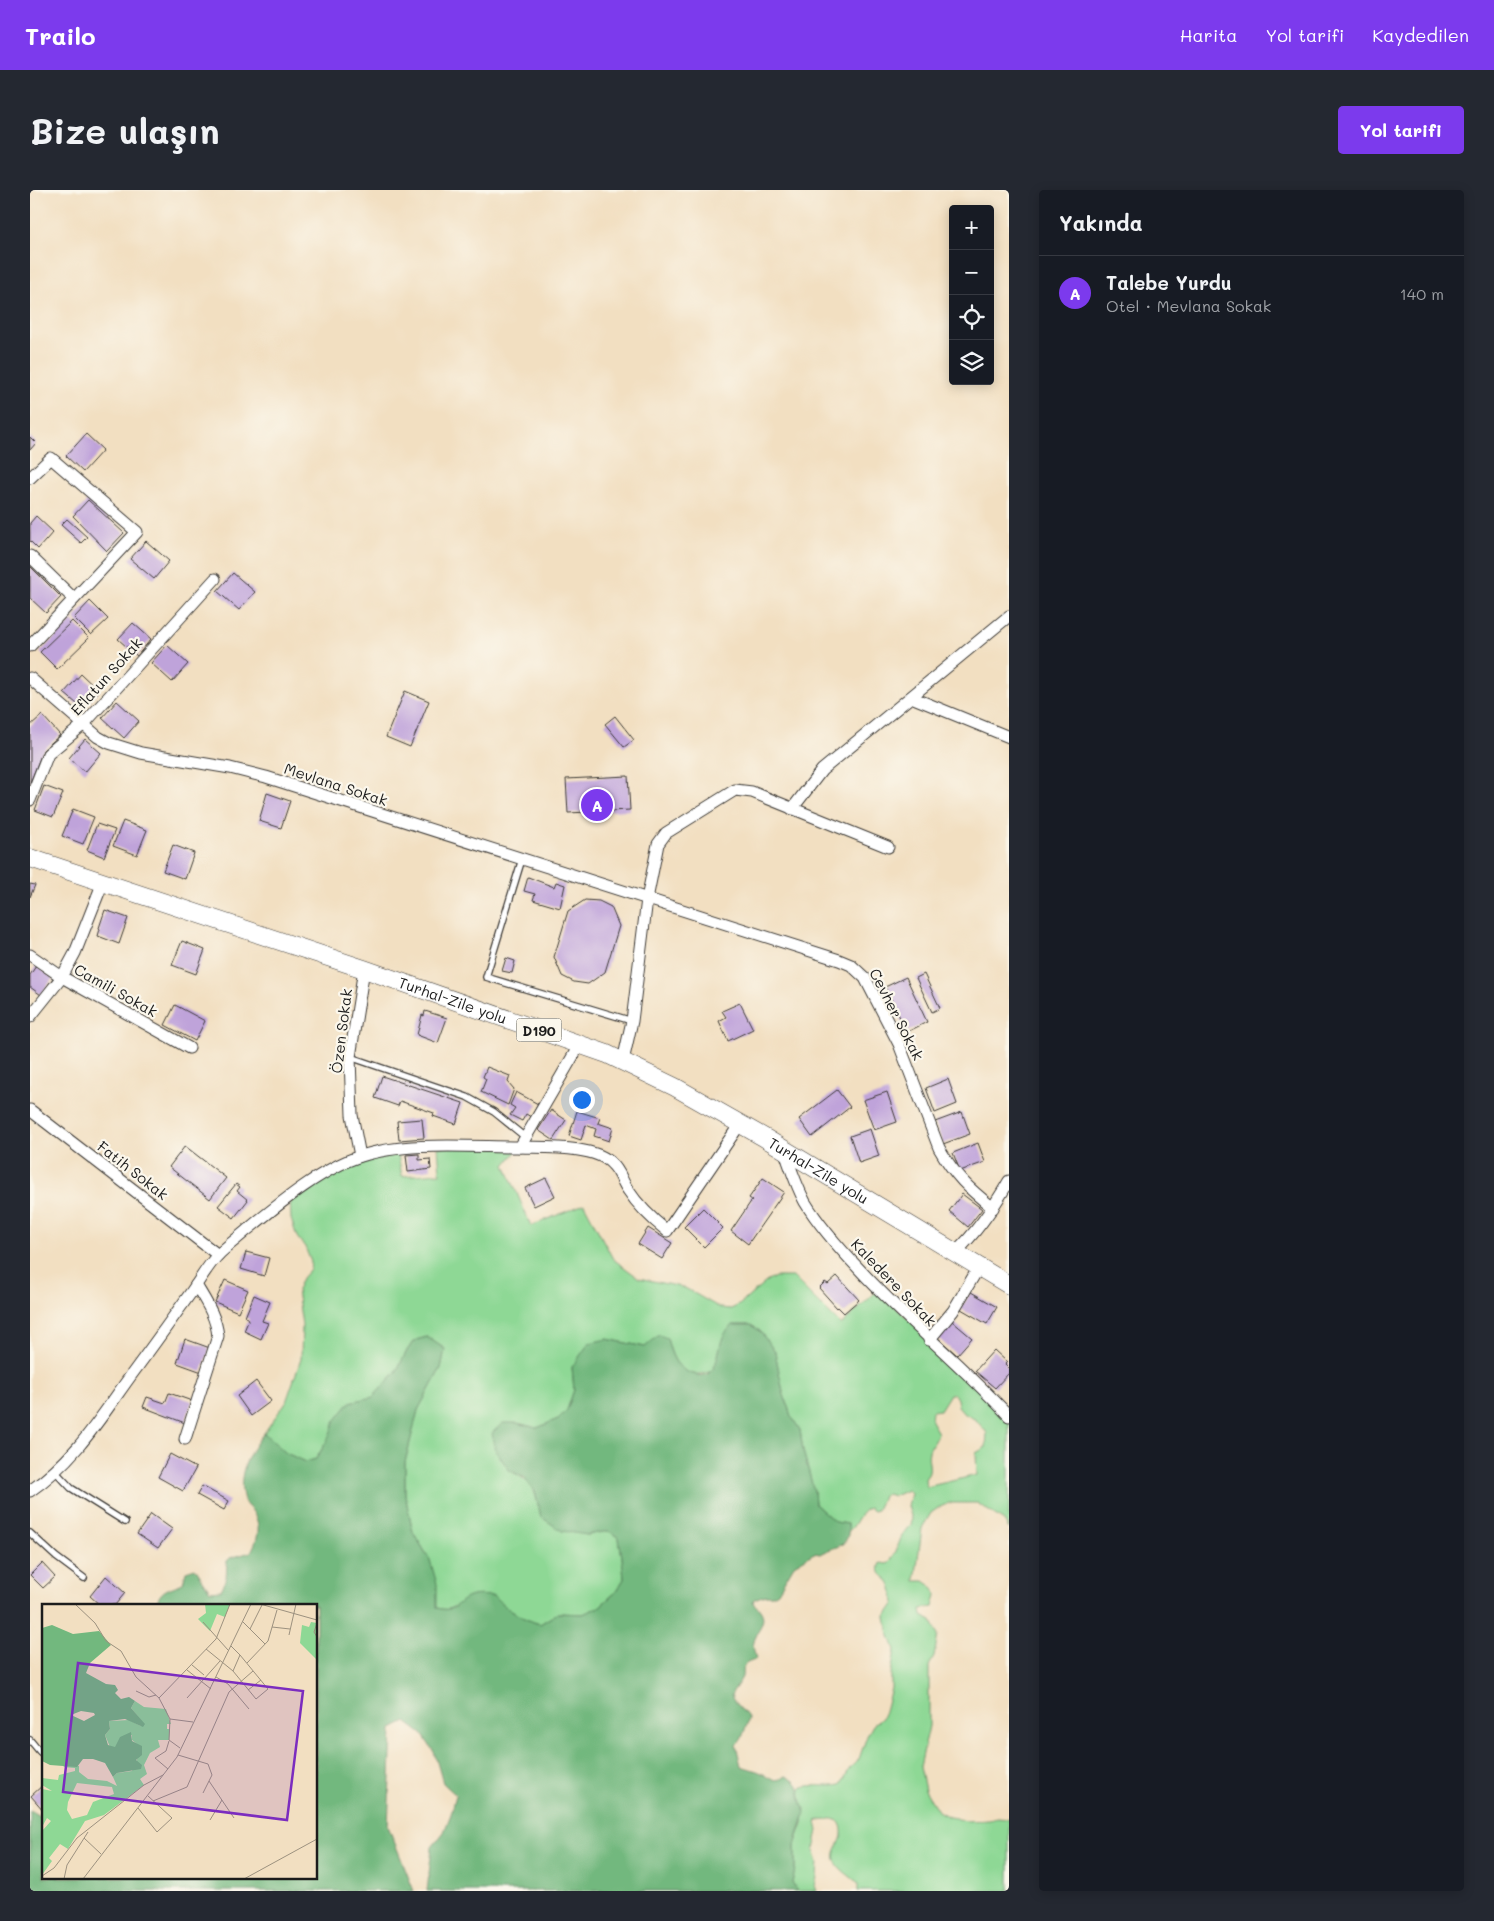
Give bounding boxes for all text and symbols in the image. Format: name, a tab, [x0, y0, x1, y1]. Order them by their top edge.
text: Trailo	[25, 20, 96, 51]
text: Harita	[1180, 23, 1237, 47]
text: Yol tarifi	[1265, 23, 1344, 47]
text: Kaydedilen	[1372, 23, 1469, 47]
button: Yol tarifi	[1338, 106, 1464, 154]
text: Bize ulaşın	[30, 107, 220, 153]
map controls	[949, 205, 994, 385]
button: +	[949, 205, 994, 250]
text: Yakında	[1059, 209, 1143, 236]
button: −	[949, 250, 994, 295]
text: Talebe Yurdu	[1106, 270, 1232, 295]
text: A	[1069, 283, 1081, 304]
text: 140 m	[1400, 283, 1444, 304]
button: locate	[949, 295, 994, 340]
text: Otel · Mevlana Sokak	[1106, 295, 1271, 316]
button: layers	[949, 340, 994, 385]
street label: Eflatun Sokak	[66, 633, 146, 719]
street label: Mevlana Sokak	[282, 758, 390, 810]
pin: A	[581, 786, 613, 824]
street label: Camili Sokak	[71, 959, 161, 1021]
street label: Cevher Sokak	[865, 965, 929, 1063]
street label: Turhal-Zile yolu	[396, 972, 510, 1028]
street label: Özen Sokak	[326, 987, 356, 1075]
road number: D190	[516, 1018, 562, 1042]
your location	[569, 1087, 595, 1113]
street label: Turhal-Zile yolu	[765, 1132, 872, 1208]
street label: Fatih Sokak	[93, 1136, 173, 1204]
street label: Kaledere Sokak	[847, 1234, 941, 1330]
inset map	[42, 1604, 318, 1878]

